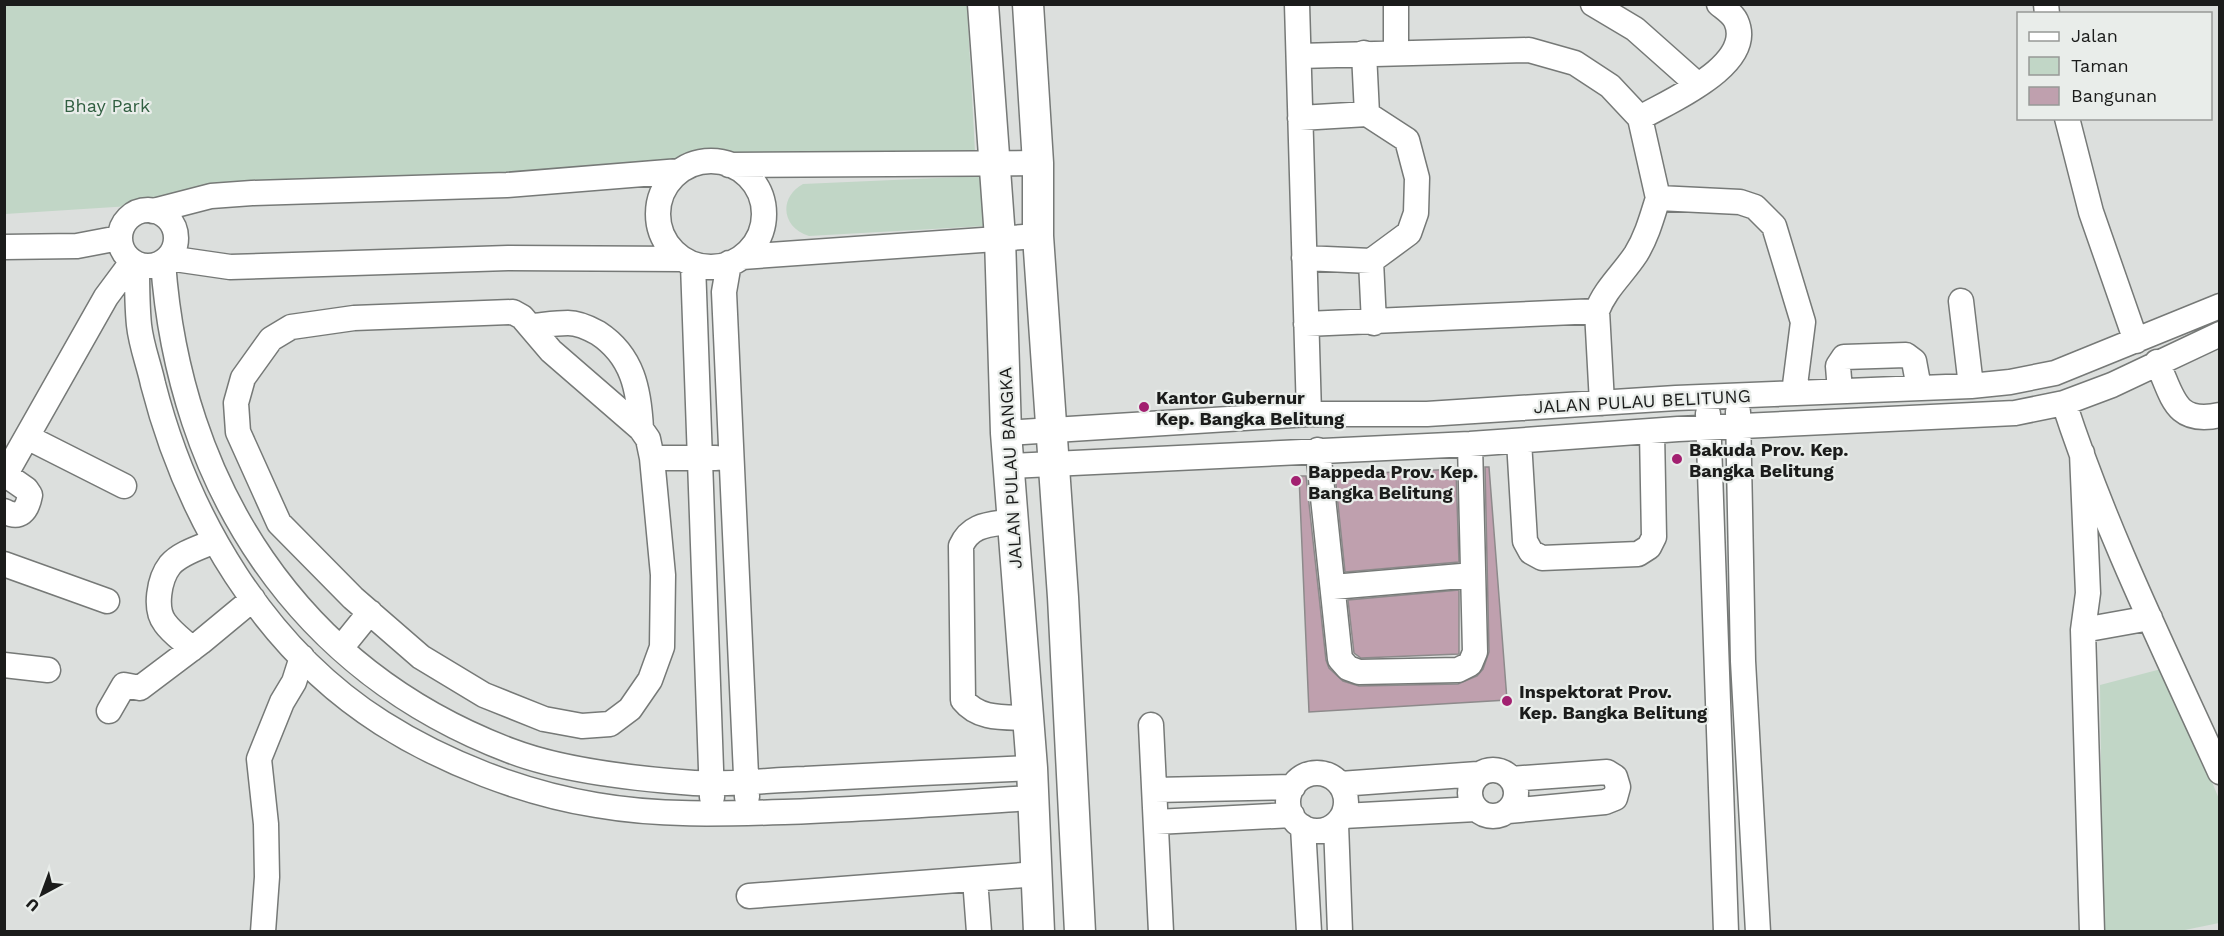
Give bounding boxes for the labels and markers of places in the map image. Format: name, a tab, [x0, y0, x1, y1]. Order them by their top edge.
place label: Kantor Gubernur Kep. Bangka Belitung	[1156, 387, 1345, 429]
marker: Kantor Gubernur Kep. Bangka Belitung	[1137, 400, 1151, 414]
place label: Bakuda Prov. Kep. Bangka Belitung	[1689, 439, 1849, 481]
marker: Bakuda Prov. Kep. Bangka Belitung	[1670, 452, 1684, 466]
place label: Bappeda Prov. Kep. Bangka Belitung	[1308, 461, 1478, 503]
marker: Bappeda Prov. Kep. Bangka Belitung	[1289, 474, 1303, 488]
place label: Inspektorat Prov. Kep. Bangka Belitung	[1519, 681, 1708, 723]
marker: Inspektorat Prov. Kep. Bangka Belitung	[1500, 694, 1514, 708]

